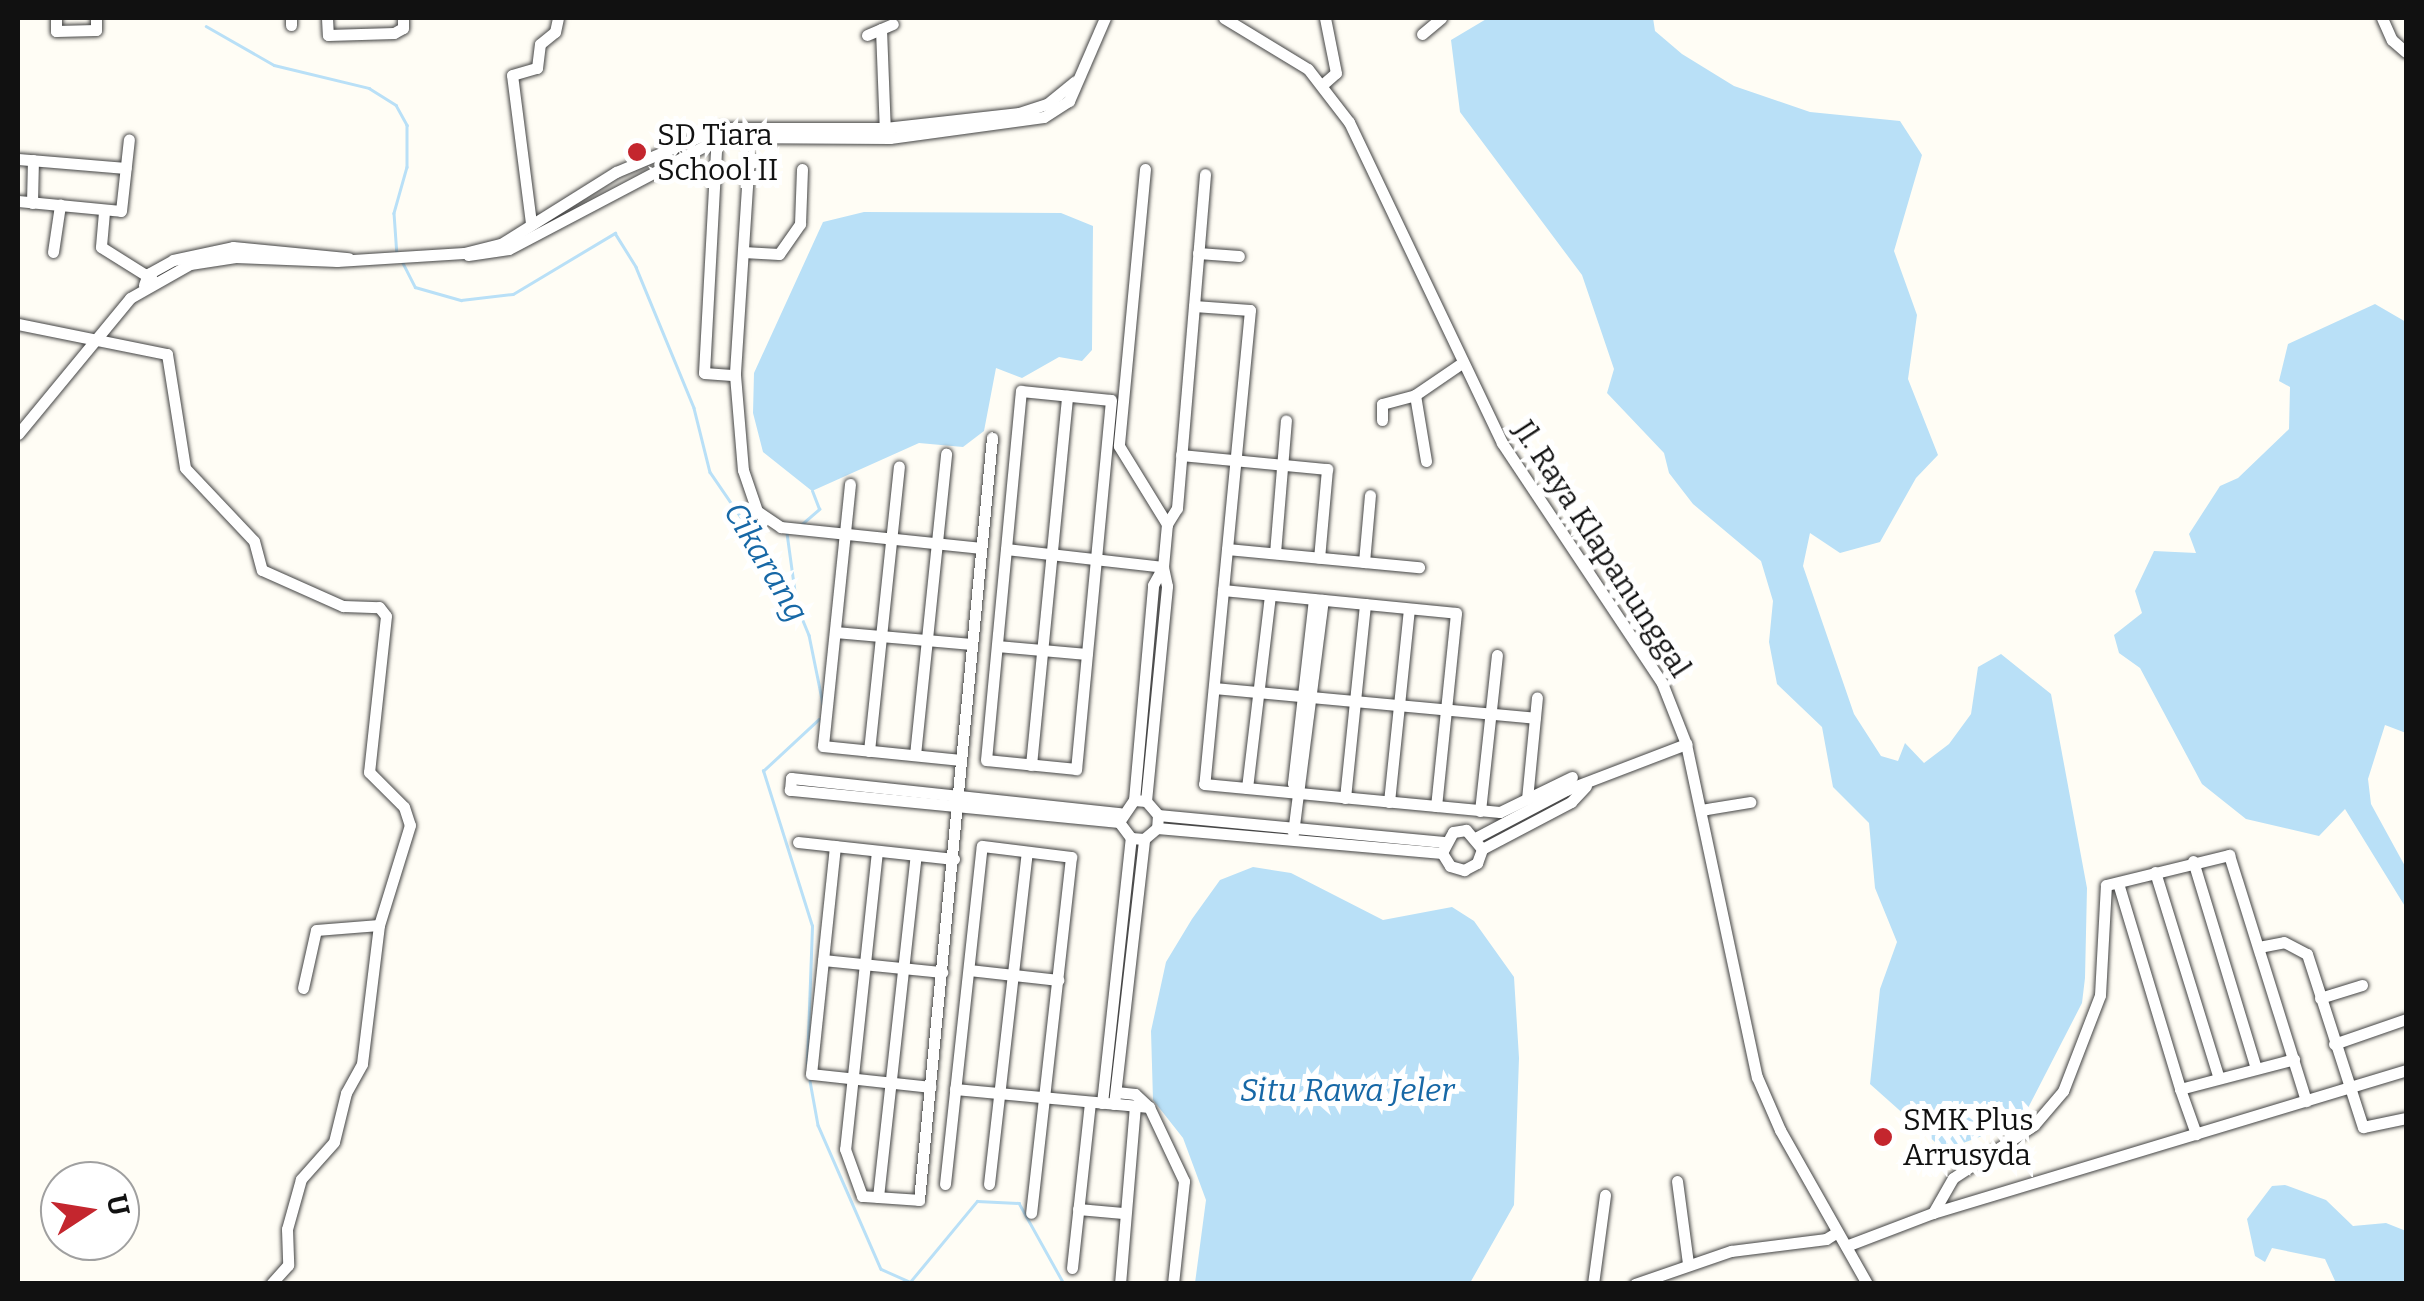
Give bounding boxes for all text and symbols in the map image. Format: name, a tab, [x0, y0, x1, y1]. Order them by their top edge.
place label: SD Tiara School II	[657, 117, 778, 188]
marker: SD Tiara School II	[626, 141, 648, 163]
street label: Jl. Raya Klapanunggal	[1506, 414, 1698, 684]
water label: Cikarang	[716, 496, 816, 628]
water label: Situ Rawa Jeler	[1240, 1071, 1454, 1109]
place label: SMK Plus Arrusyda	[1903, 1102, 2034, 1172]
marker: SMK Plus Arrusyda	[1872, 1126, 1894, 1148]
north arrow	[40, 1161, 140, 1261]
text: U	[100, 1191, 136, 1219]

